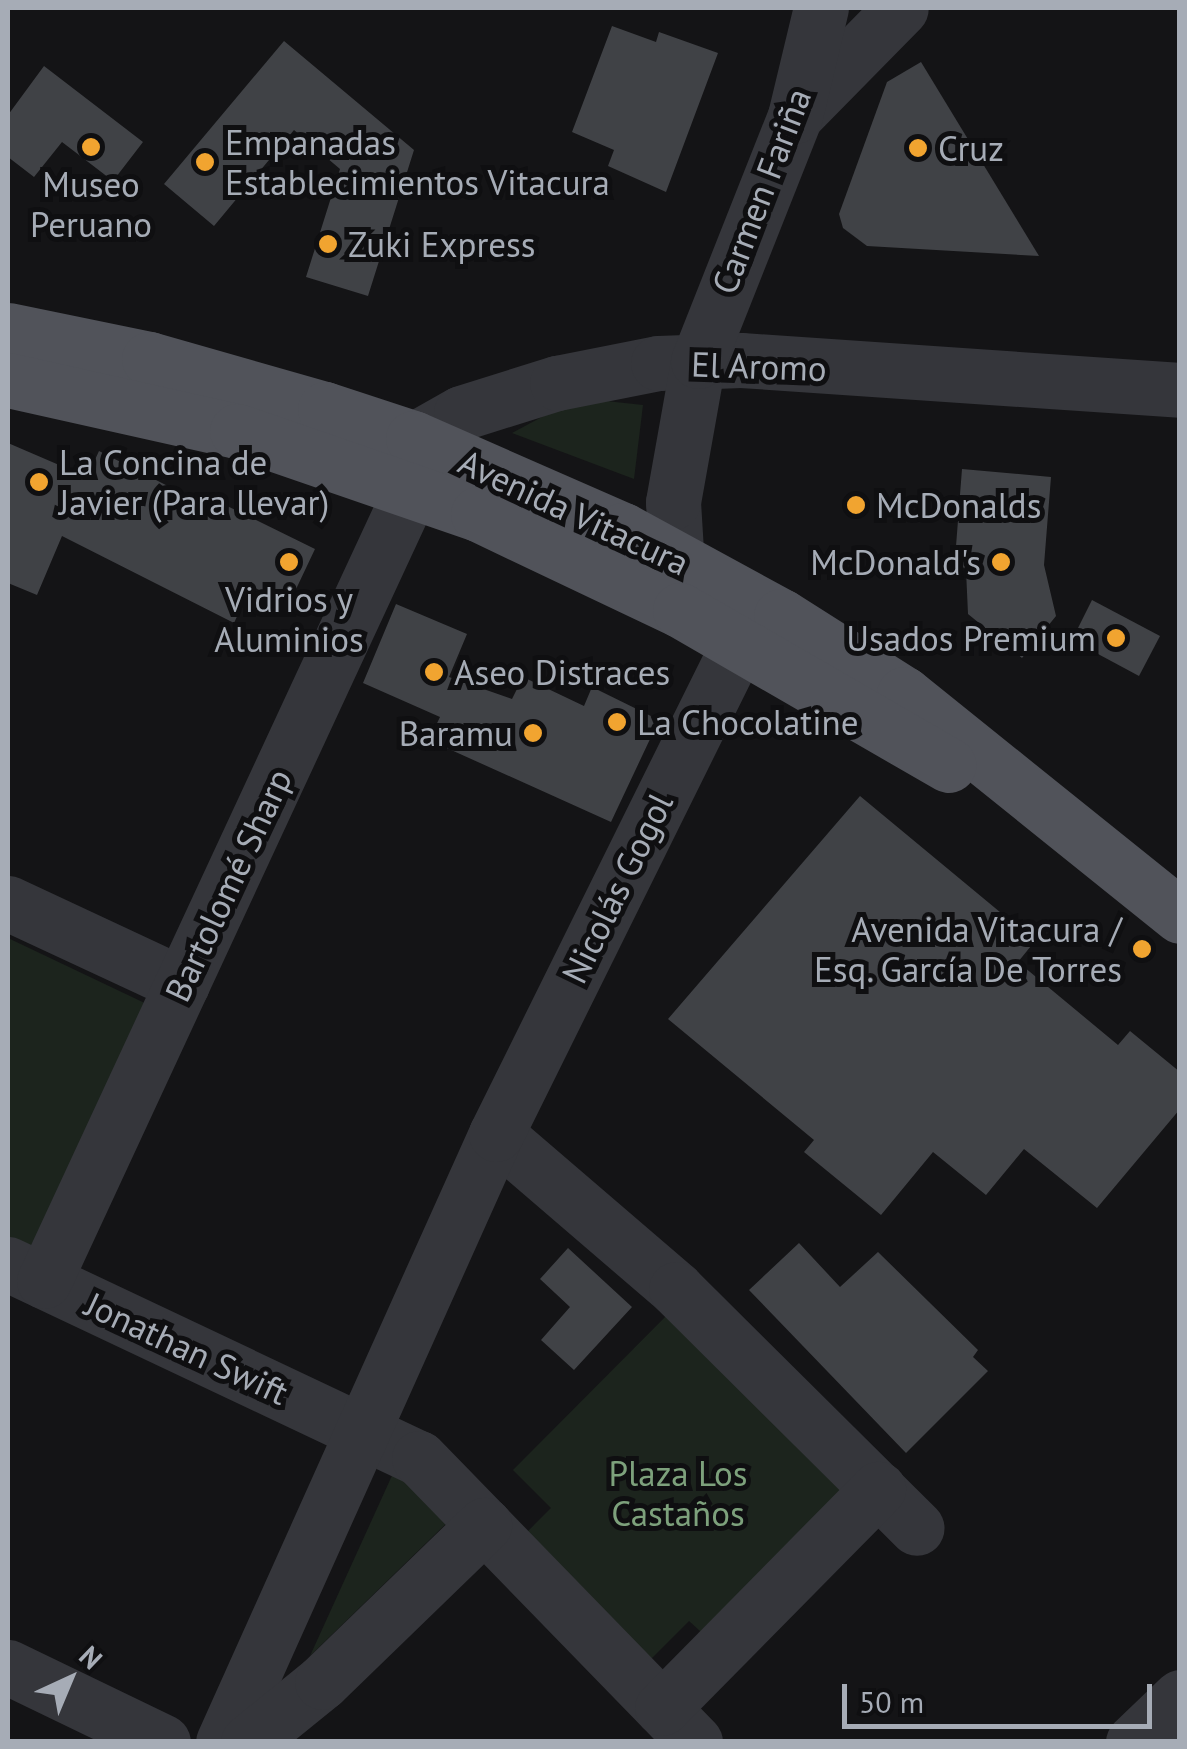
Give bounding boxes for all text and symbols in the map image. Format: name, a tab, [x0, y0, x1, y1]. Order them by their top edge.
street label: Carmen Fariña	[703, 82, 819, 300]
place label: Empanadas Establecimientos Vitacura	[225, 121, 611, 203]
place label: Cruz	[938, 127, 1004, 169]
marker: Museo Peruano	[80, 136, 102, 158]
marker: Cruz	[907, 137, 929, 159]
marker: Empanadas Establecimientos Vitacura	[194, 151, 216, 173]
place label: Museo Peruano	[30, 163, 152, 245]
place label: Zuki Express	[348, 223, 536, 265]
marker: Zuki Express	[317, 233, 339, 255]
street label: El Aromo	[690, 343, 828, 389]
street label: Avenida Vitacura	[452, 440, 696, 584]
place label: La Concina de Javier (Para llevar)	[59, 441, 329, 523]
marker: La Concina de Javier (Para llevar)	[28, 471, 50, 493]
place label: McDonalds	[876, 484, 1041, 526]
marker: McDonalds	[845, 494, 867, 516]
place label: McDonald's	[810, 541, 981, 583]
marker: Vidrios y Aluminios	[278, 551, 300, 573]
marker: McDonald's	[990, 551, 1012, 573]
place label: Vidrios y Aluminios	[214, 578, 364, 660]
place label: Usados Premium	[846, 617, 1096, 659]
marker: Usados Premium	[1105, 627, 1127, 649]
place label: Aseo Distraces	[454, 651, 670, 693]
marker: Aseo Distraces	[423, 661, 445, 683]
place label: La Chocolatine	[637, 701, 858, 743]
marker: La Chocolatine	[606, 711, 628, 733]
place label: Baramu	[399, 712, 513, 754]
marker: Baramu	[522, 722, 544, 744]
street label: Bartolomé Sharp	[156, 762, 300, 1008]
street label: Nicolás Gogol	[553, 786, 681, 990]
place label: Avenida Vitacura / Esq. García De Torres	[810, 908, 1122, 990]
marker: Avenida Vitacura / Esq. García De Torres	[1131, 938, 1153, 960]
street label: Jonathan Swift	[79, 1283, 295, 1413]
park label: Plaza Los Castaños	[608, 1452, 748, 1534]
north arrow	[20, 1629, 120, 1729]
text: N	[72, 1637, 111, 1677]
scale bar	[847, 1664, 1157, 1726]
text: 50 m	[859, 1682, 924, 1721]

